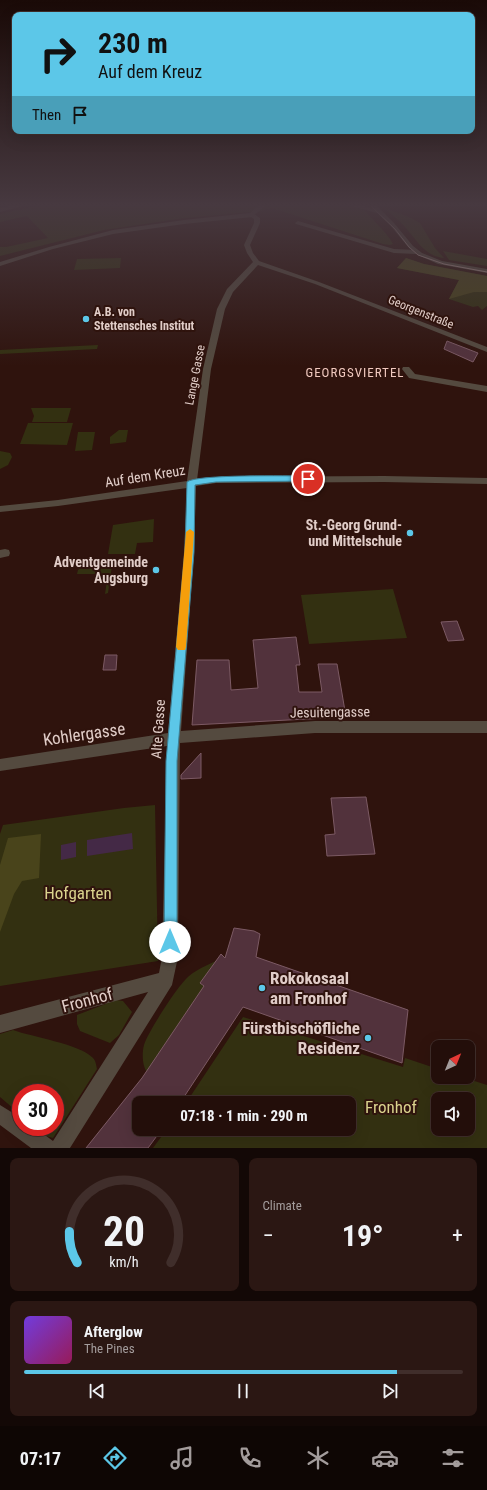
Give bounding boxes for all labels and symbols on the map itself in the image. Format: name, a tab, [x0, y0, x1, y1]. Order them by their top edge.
street label: Georgenstraße	[386, 292, 456, 332]
place label: A.B. von Stettensches Institut	[94, 305, 195, 333]
marker: A.B. von Stettensches Institut	[81, 314, 91, 324]
street label: Lange Gasse	[182, 343, 208, 406]
district label: GEORGSVIERTEL	[305, 365, 405, 380]
street label: Auf dem Kreuz	[104, 462, 186, 490]
pin	[291, 462, 325, 496]
place label: St.-Georg Grund- und Mittelschule	[306, 517, 402, 549]
marker: St.-Georg Grund- und Mittelschule	[405, 528, 415, 538]
place label: Adventgemeinde Augsburg	[54, 554, 148, 586]
marker: Adventgemeinde Augsburg	[151, 565, 161, 575]
street label: Alte Gasse	[148, 698, 168, 759]
street label: Jesuitengasse	[290, 703, 371, 721]
street label: Kohlergasse	[42, 718, 126, 750]
park label: Hofgarten	[44, 883, 112, 903]
position arrow	[149, 921, 191, 963]
place label: Rokokosaal am Fronhof	[270, 968, 349, 1008]
street label: Fronhof	[59, 983, 115, 1016]
marker: Rokokosaal am Fronhof	[257, 983, 267, 993]
place label: Fürstbischöfliche Residenz	[242, 1018, 360, 1058]
marker: Fürstbischöfliche Residenz	[363, 1033, 373, 1043]
north arrow	[431, 1040, 475, 1084]
speed limit sign: 30	[12, 1084, 64, 1136]
park label: Fronhof	[365, 1097, 418, 1117]

